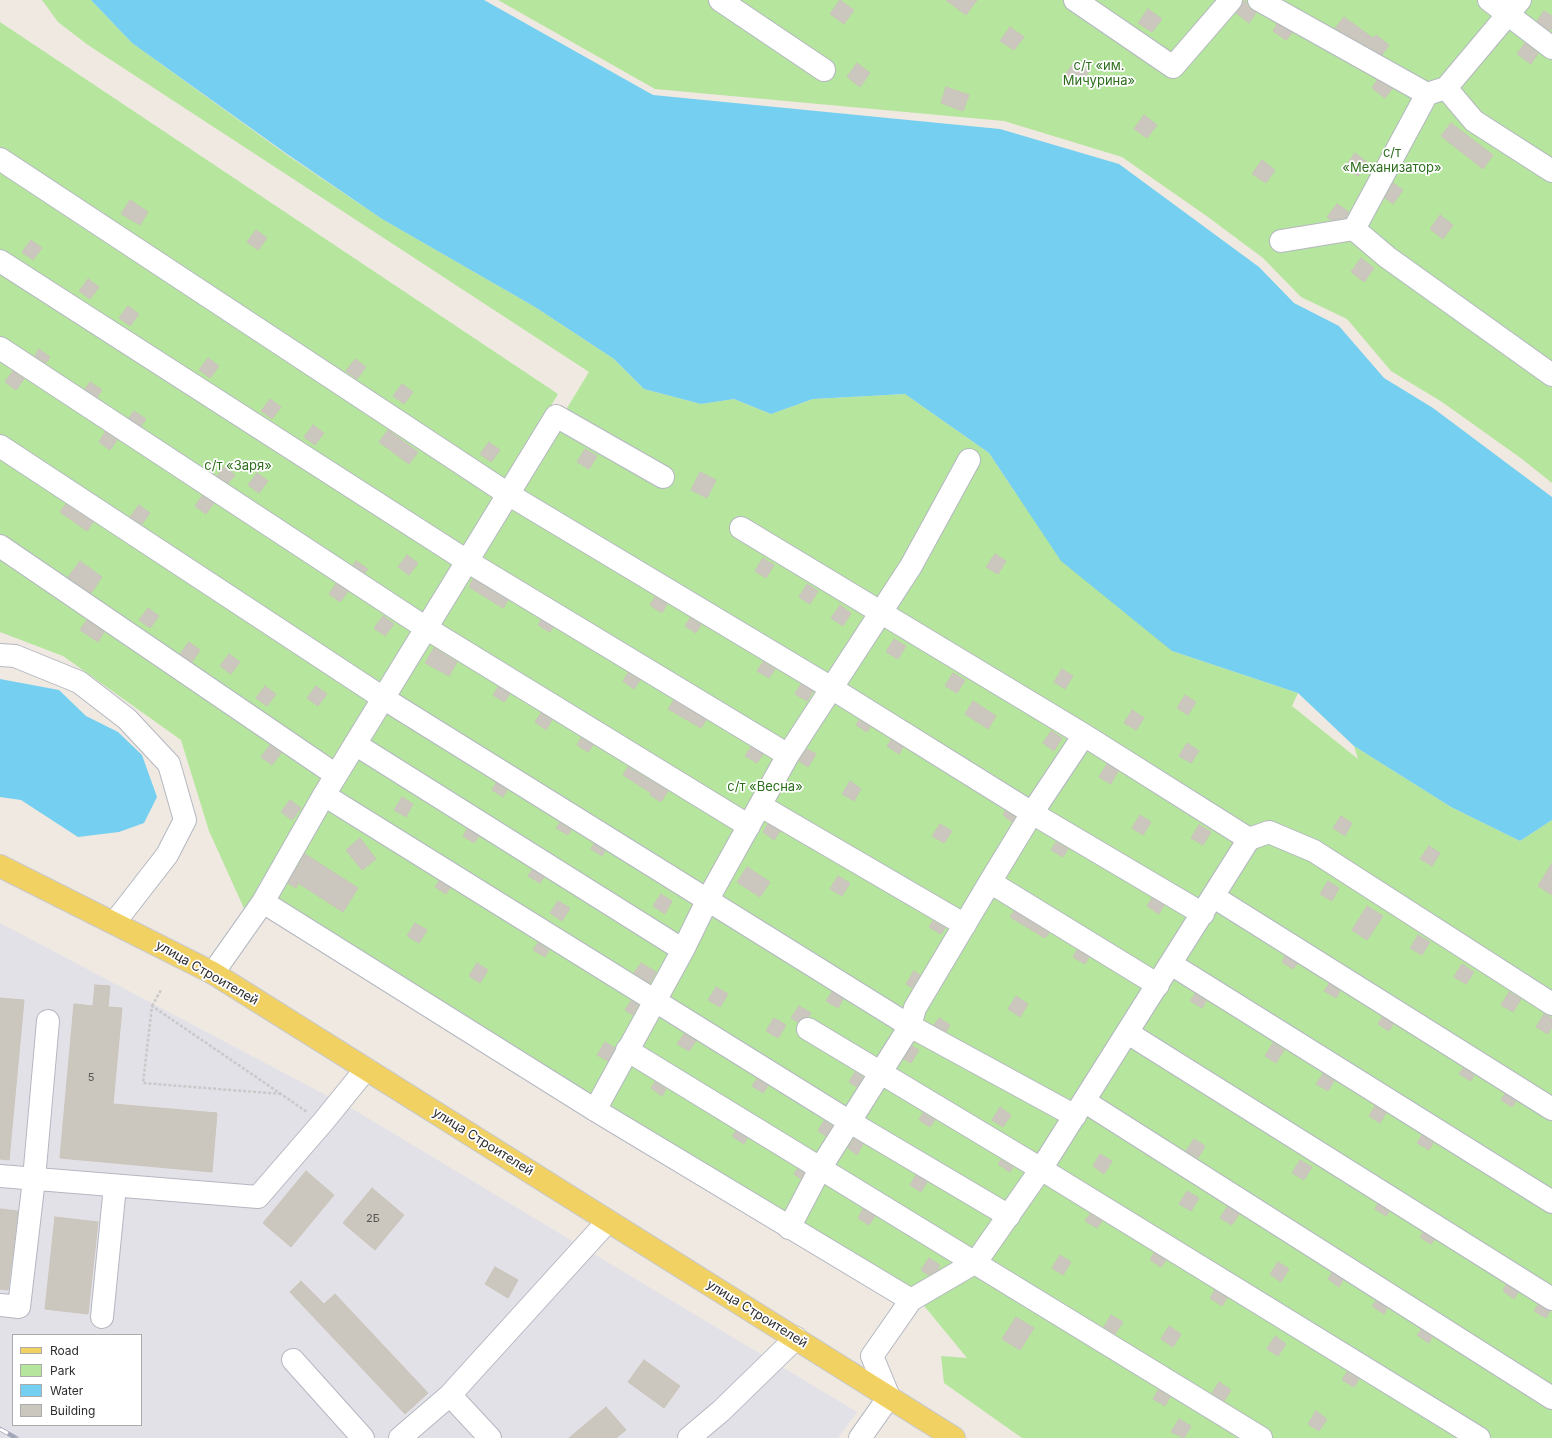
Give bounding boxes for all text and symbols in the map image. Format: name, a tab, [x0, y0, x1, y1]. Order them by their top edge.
park label: с/т «им. Мичурина»	[1063, 58, 1135, 89]
park label: с/т «Механизатор»	[1342, 145, 1442, 176]
park label: с/т «Заря»	[204, 458, 272, 474]
park label: с/т «Весна»	[727, 779, 803, 795]
street label: улица Строителей	[153, 937, 261, 1009]
house number: 5	[88, 1071, 94, 1085]
street label: улица Строителей	[430, 1105, 536, 1179]
house number: 2Б	[366, 1212, 380, 1226]
street label: улица Строителей	[704, 1277, 810, 1351]
legend	[12, 1334, 142, 1426]
text: Road	[50, 1343, 79, 1358]
text: Park	[50, 1363, 76, 1378]
text: Water	[50, 1383, 83, 1398]
text: Building	[50, 1403, 95, 1418]

